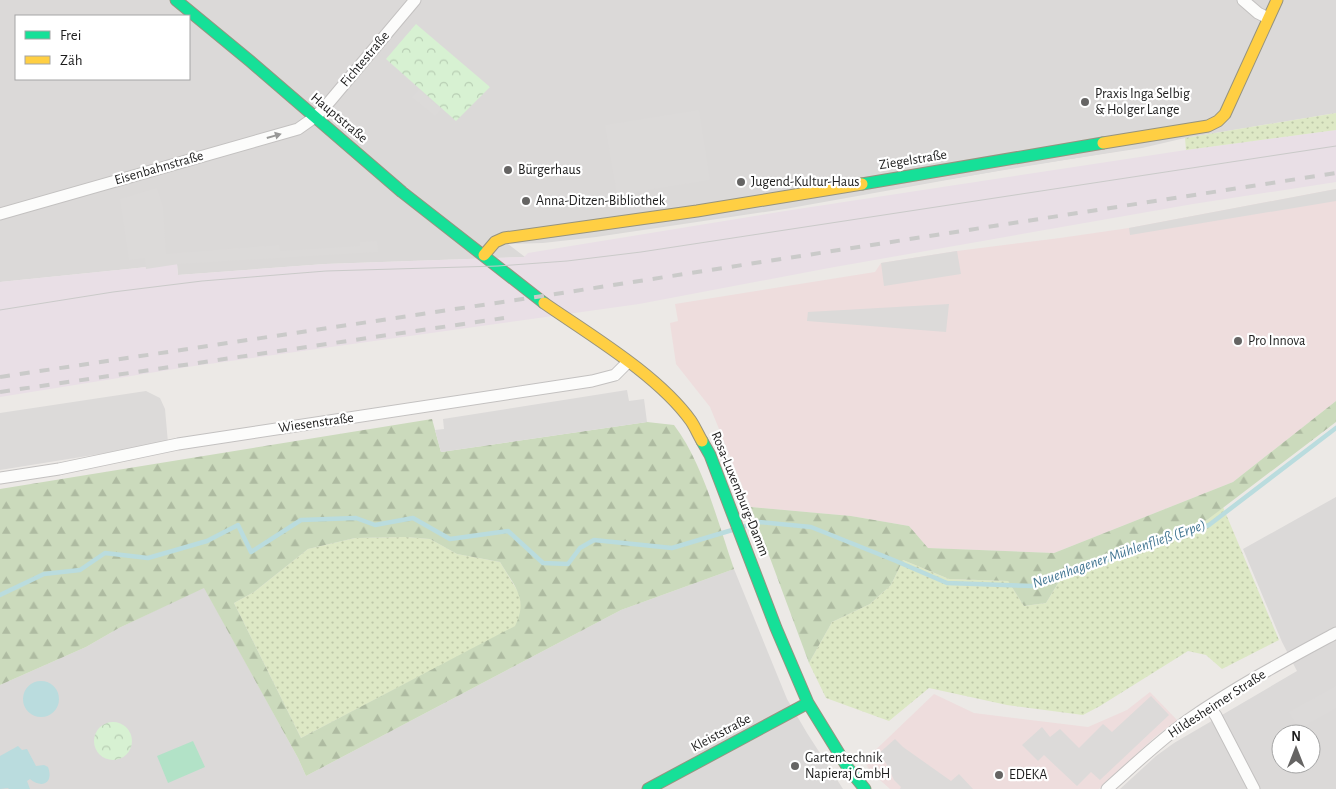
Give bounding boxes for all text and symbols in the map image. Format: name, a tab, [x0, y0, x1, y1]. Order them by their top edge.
legend	[15, 15, 190, 80]
text: Frei	[60, 28, 81, 43]
street label: Fichtestraße	[338, 29, 392, 89]
text: Zäh	[60, 53, 83, 68]
place label: Praxis Inga Selbig & Holger Lange	[1095, 87, 1190, 117]
street label: Hauptstraße	[308, 90, 370, 146]
marker: Praxis Inga Selbig & Holger Lange	[1079, 96, 1091, 108]
one-way arrow	[266, 131, 281, 139]
street label: Ziegelstraße	[878, 148, 948, 172]
street label: Eisenbahnstraße	[113, 149, 205, 187]
place label: Bürgerhaus	[518, 163, 581, 177]
marker: Bürgerhaus	[502, 164, 514, 176]
place label: Jugend-Kultur-Haus	[751, 175, 859, 189]
marker: Jugend-Kultur-Haus	[735, 176, 747, 188]
place label: Anna-Ditzen-Bibliothek	[536, 194, 666, 208]
marker: Anna-Ditzen-Bibliothek	[520, 195, 532, 207]
place label: Pro Innova	[1248, 334, 1306, 348]
marker: Pro Innova	[1232, 335, 1244, 347]
street label: Wiesenstraße	[277, 411, 355, 435]
street label: Rosa-Luxemburg-Damm	[709, 430, 771, 558]
water label: Neuenhagener Mühlenfließ (Erpe)	[1031, 517, 1207, 591]
street label: Hildesheimer Straße	[1166, 667, 1268, 741]
street label: Kleiststraße	[689, 711, 753, 755]
north arrow	[1271, 724, 1321, 774]
text: N	[1291, 730, 1301, 744]
place label: Gartentechnik Napieraj GmbH	[805, 751, 890, 781]
marker: Gartentechnik Napieraj GmbH	[789, 760, 801, 772]
place label: EDEKA	[1009, 768, 1047, 782]
marker: EDEKA	[993, 769, 1005, 781]

